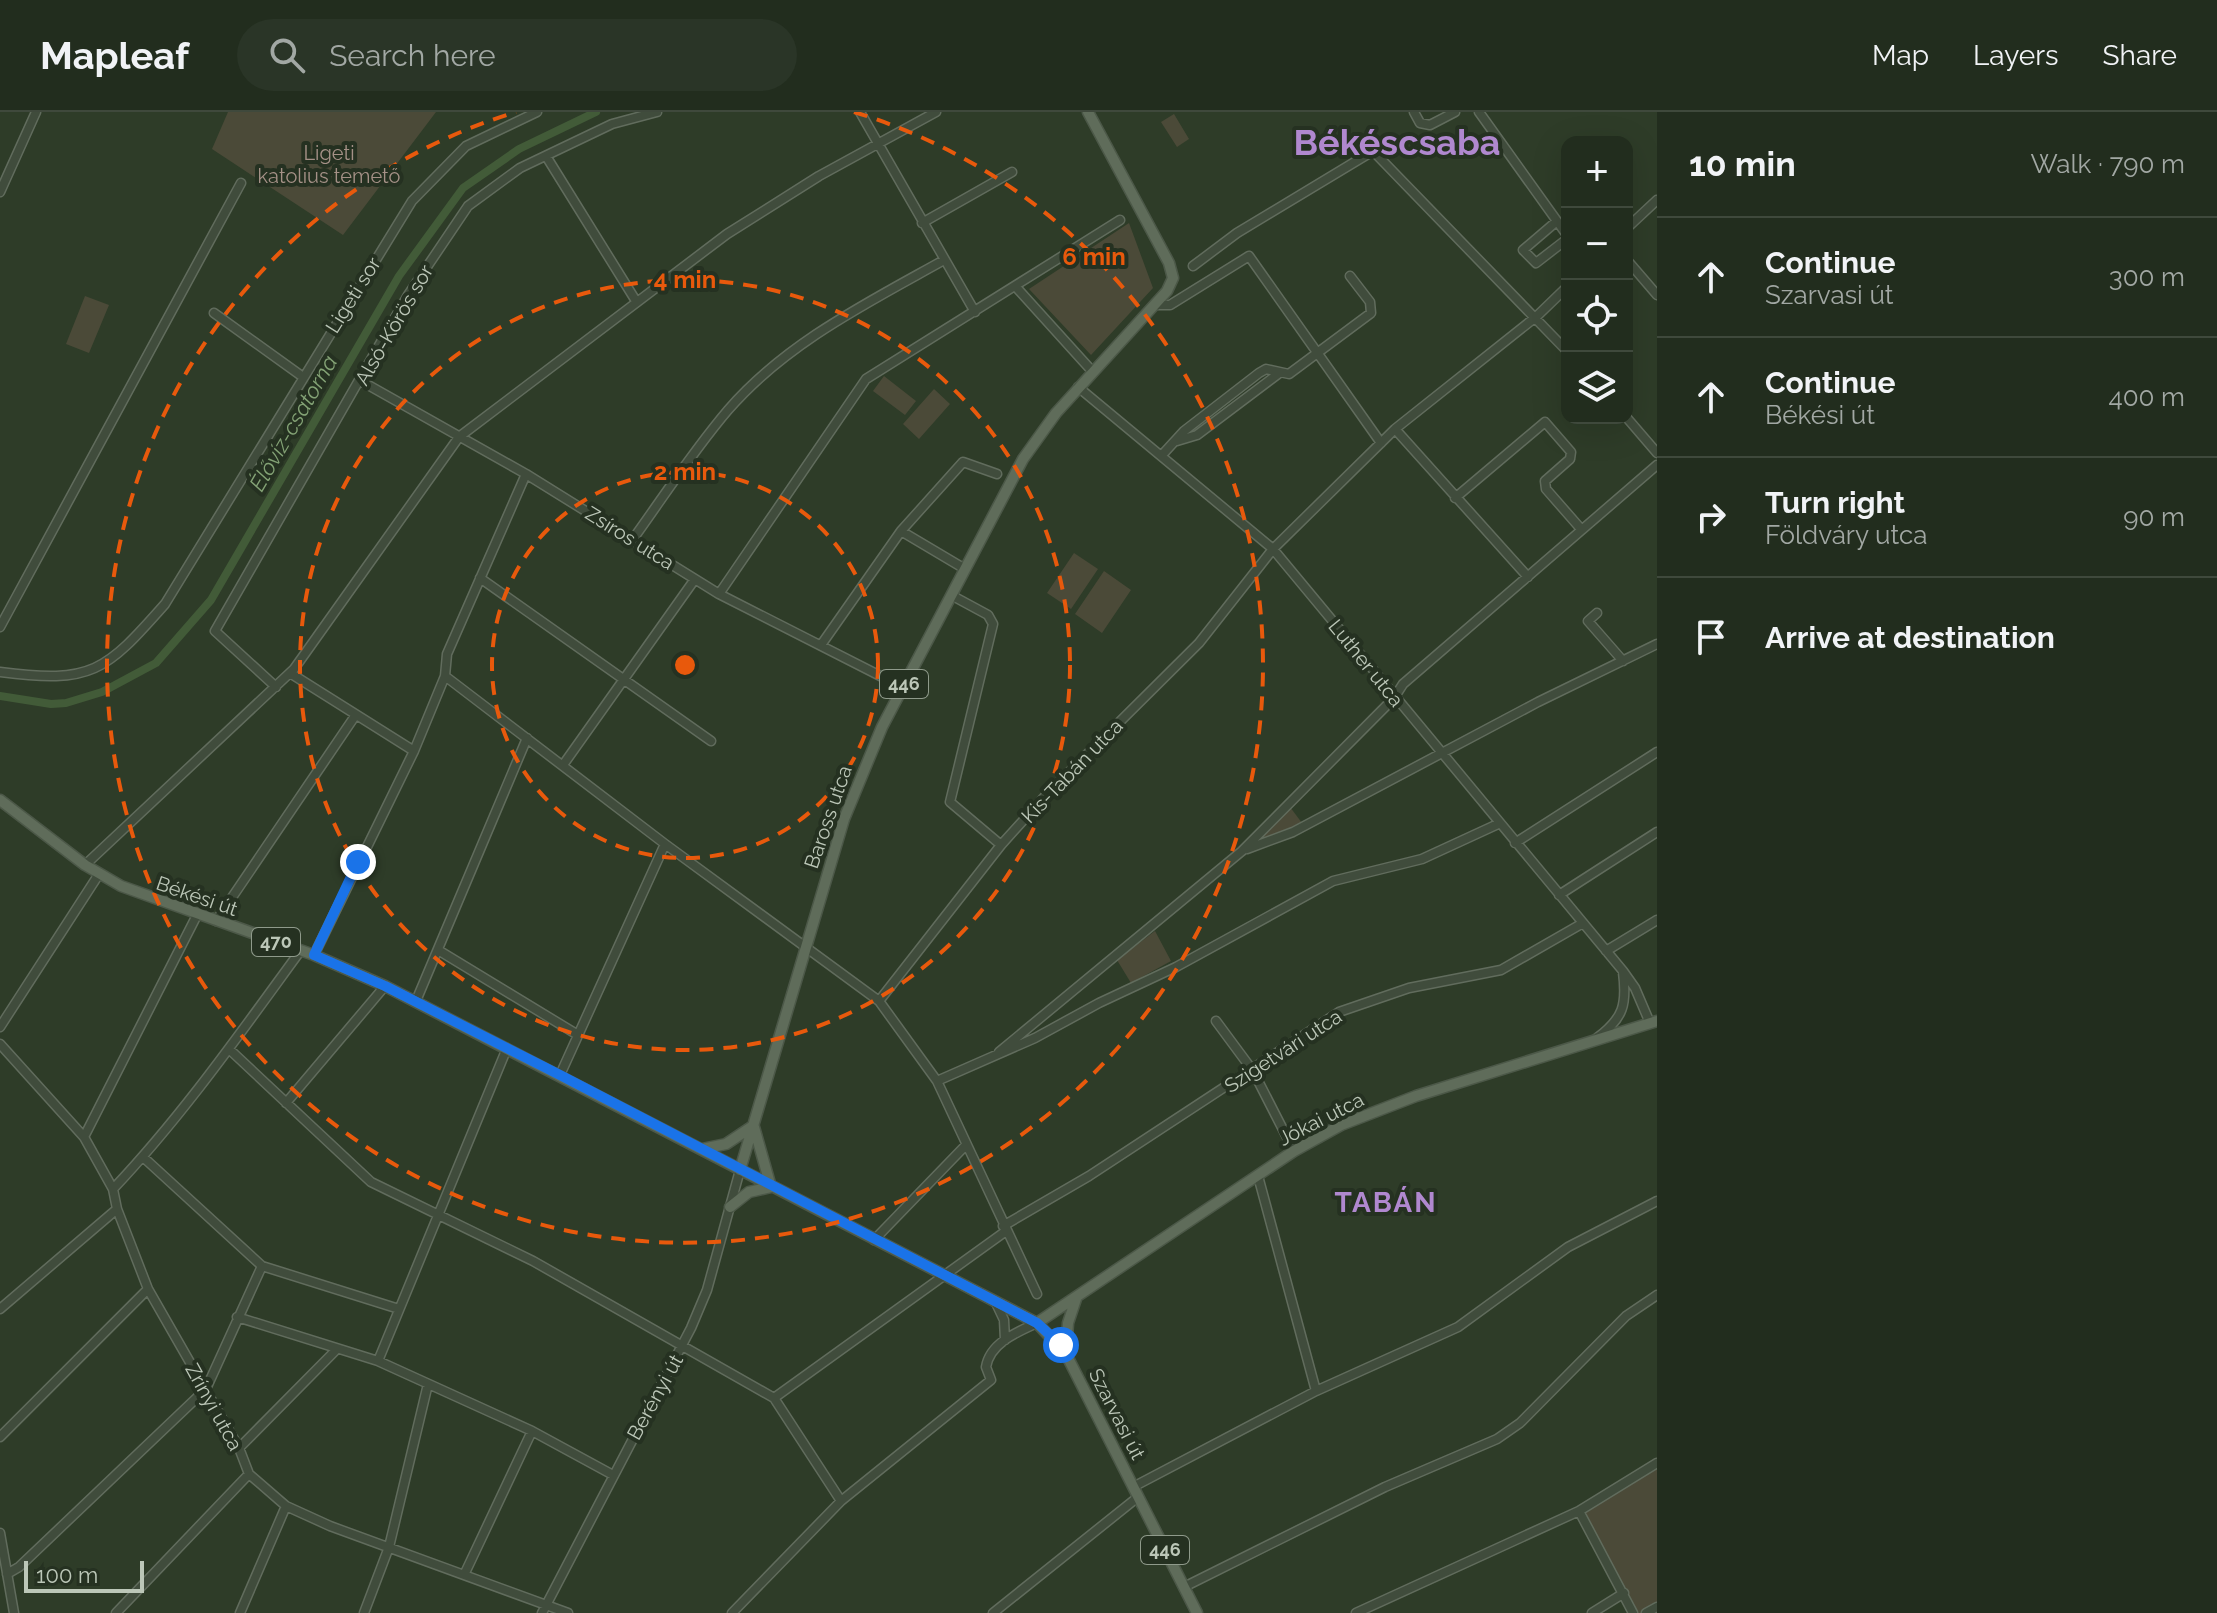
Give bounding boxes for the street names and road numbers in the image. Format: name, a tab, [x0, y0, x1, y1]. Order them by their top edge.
street label: Ligeti sor	[320, 253, 386, 337]
street label: Alsó-Körös sor	[350, 261, 438, 389]
street label: Zsíros utca	[581, 501, 679, 575]
street label: Luther utca	[1323, 614, 1409, 712]
road number: 446	[880, 670, 928, 698]
street label: Kis-Tabán utca	[1016, 714, 1128, 828]
street label: Baross utca	[799, 762, 857, 872]
street label: Békési út	[153, 871, 241, 921]
road number: 470	[252, 928, 300, 956]
street label: Szigetvári utca	[1220, 1004, 1346, 1098]
street label: Jókai utca	[1274, 1087, 1368, 1151]
street label: Berényi út	[622, 1350, 688, 1444]
street label: Zrínyi utca	[180, 1359, 248, 1455]
street label: Szarvasi út	[1084, 1364, 1150, 1464]
road number: 446	[1141, 1536, 1189, 1564]

